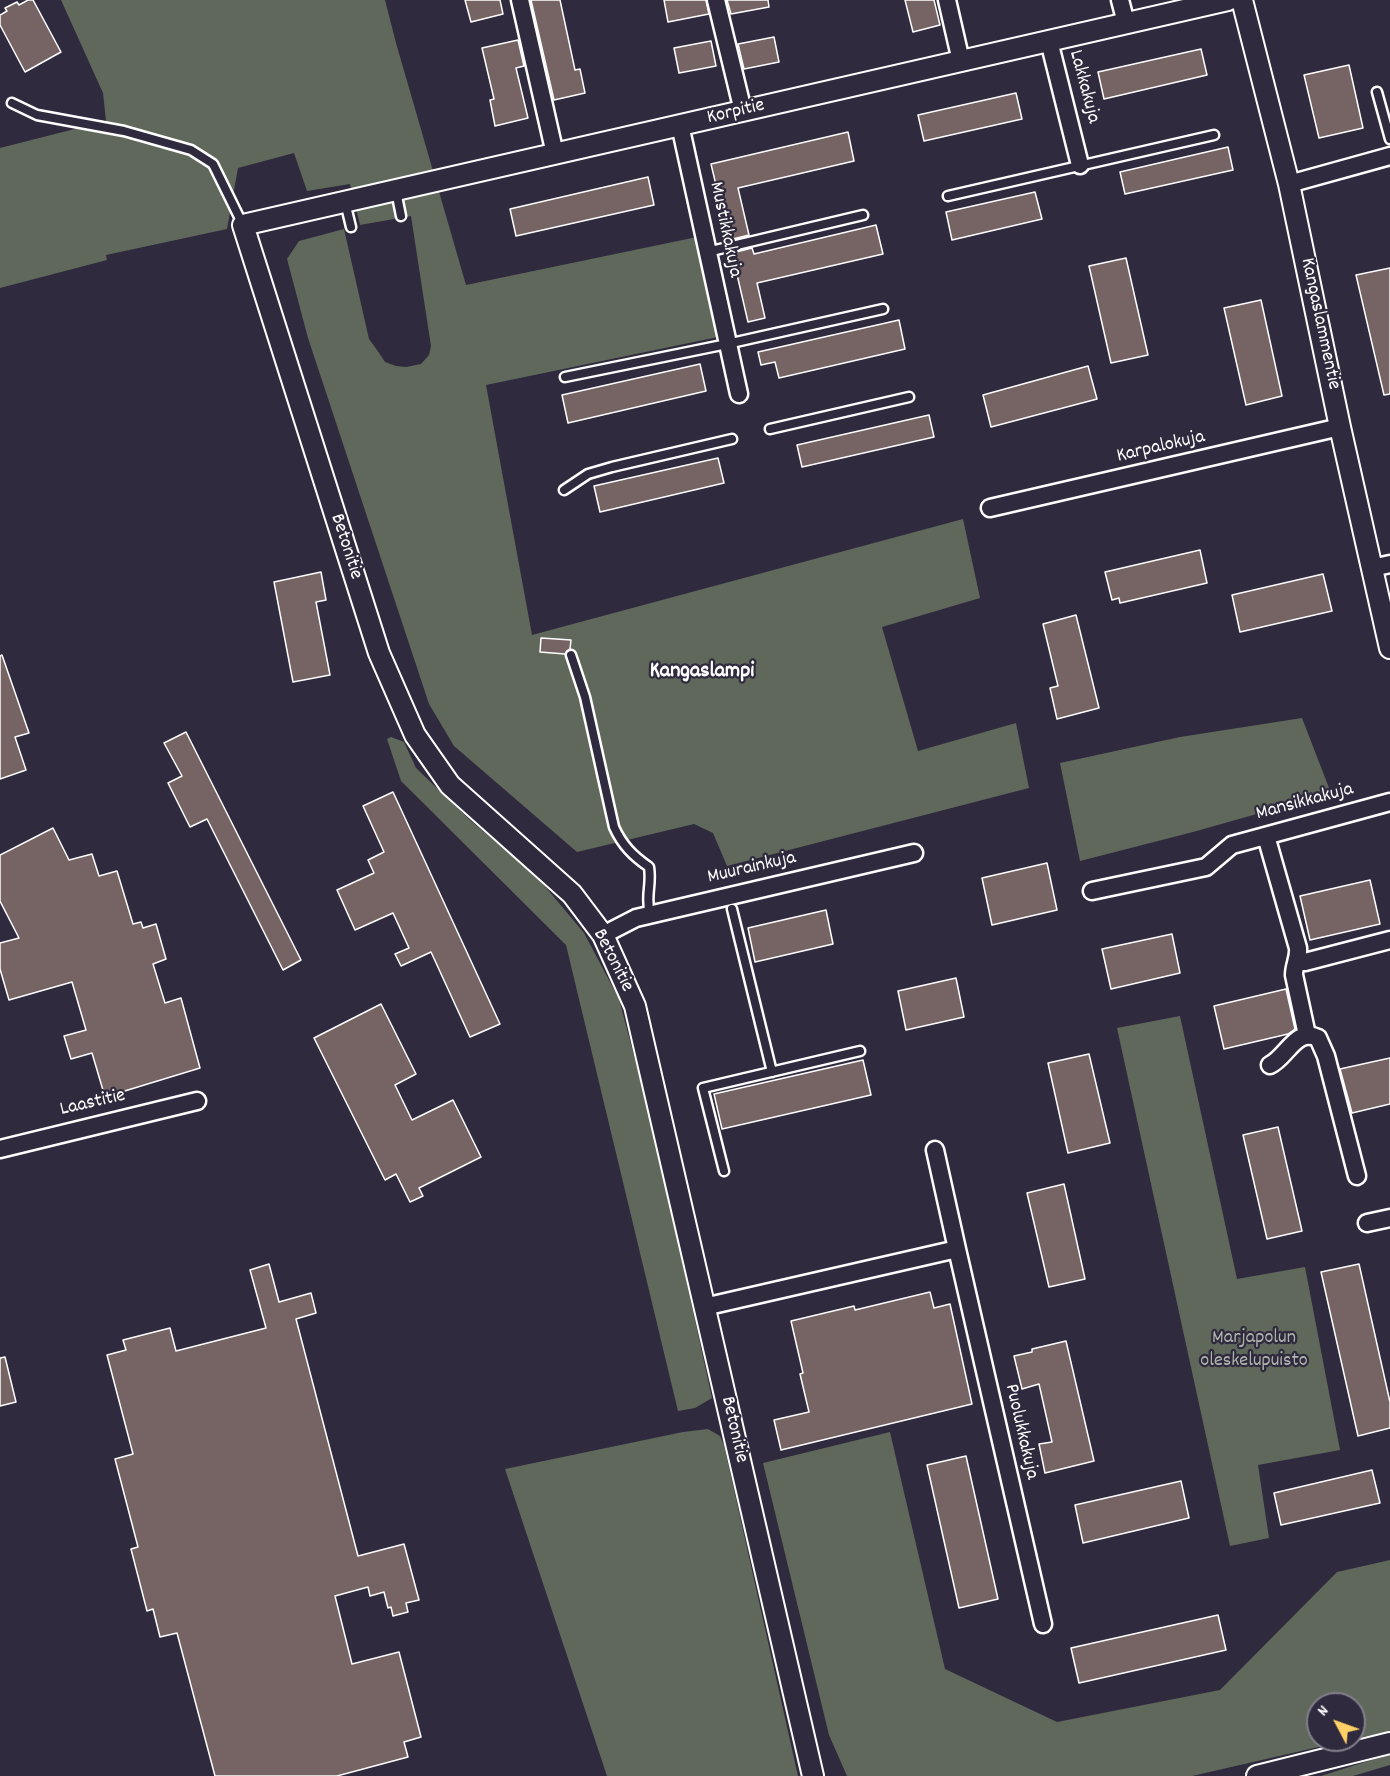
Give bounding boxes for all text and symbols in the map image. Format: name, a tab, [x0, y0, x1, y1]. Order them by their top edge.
street label: Lakkakuja	[1062, 48, 1104, 126]
street label: Korpitie	[705, 95, 767, 131]
street label: Mustikkakuja	[702, 180, 746, 280]
street label: Kangaslammentie	[1293, 256, 1345, 392]
street label: Karpalokuja	[1115, 426, 1207, 470]
street label: Betonitie	[323, 511, 367, 583]
district label: Kangaslampi	[650, 660, 754, 686]
street label: Mansikkakuja	[1254, 779, 1356, 827]
street label: Muurainkuja	[705, 847, 799, 891]
street label: Betonitie	[586, 926, 638, 996]
street label: Laastitie	[58, 1085, 128, 1123]
park label: Marjapolun oleskelupuisto	[1200, 1327, 1308, 1374]
street label: Puolukkakuja	[997, 1382, 1043, 1482]
street label: Betonitie	[714, 1395, 752, 1465]
north arrow	[1306, 1692, 1366, 1752]
text: N	[1312, 1701, 1335, 1722]

